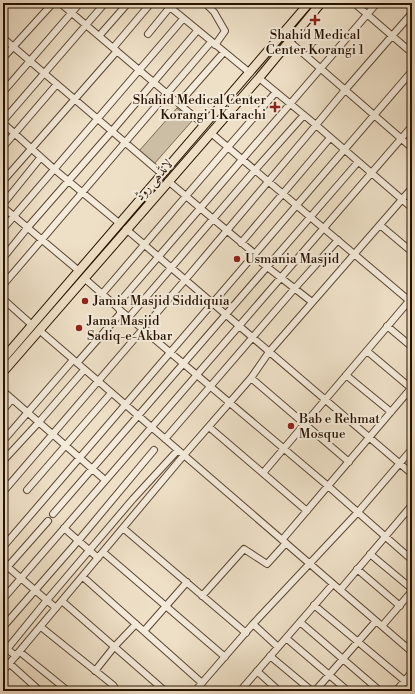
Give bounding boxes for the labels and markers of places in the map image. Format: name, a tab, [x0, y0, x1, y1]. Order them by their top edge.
marker: Shahid Medical Center Korangi 1	[309, 14, 321, 26]
place label: Shahid Medical Center Korangi 1	[266, 27, 365, 58]
place label: Shahid Medical Center Korangi 1 Karachi	[133, 92, 266, 123]
marker: Shahid Medical Center Korangi 1 Karachi	[269, 101, 281, 113]
place label: Usmania Masjid	[245, 251, 340, 267]
marker: Usmania Masjid	[232, 254, 242, 264]
place label: Jamia Masjid Siddiquia	[92, 293, 230, 309]
marker: Jamia Masjid Siddiquia	[80, 296, 90, 306]
place label: Jama Masjid Sadiq-e-Akbar	[86, 313, 173, 344]
marker: Jama Masjid Sadiq-e-Akbar	[74, 323, 84, 333]
place label: Bab e Rehmat Mosque	[298, 411, 380, 442]
marker: Bab e Rehmat Mosque	[286, 421, 296, 431]

